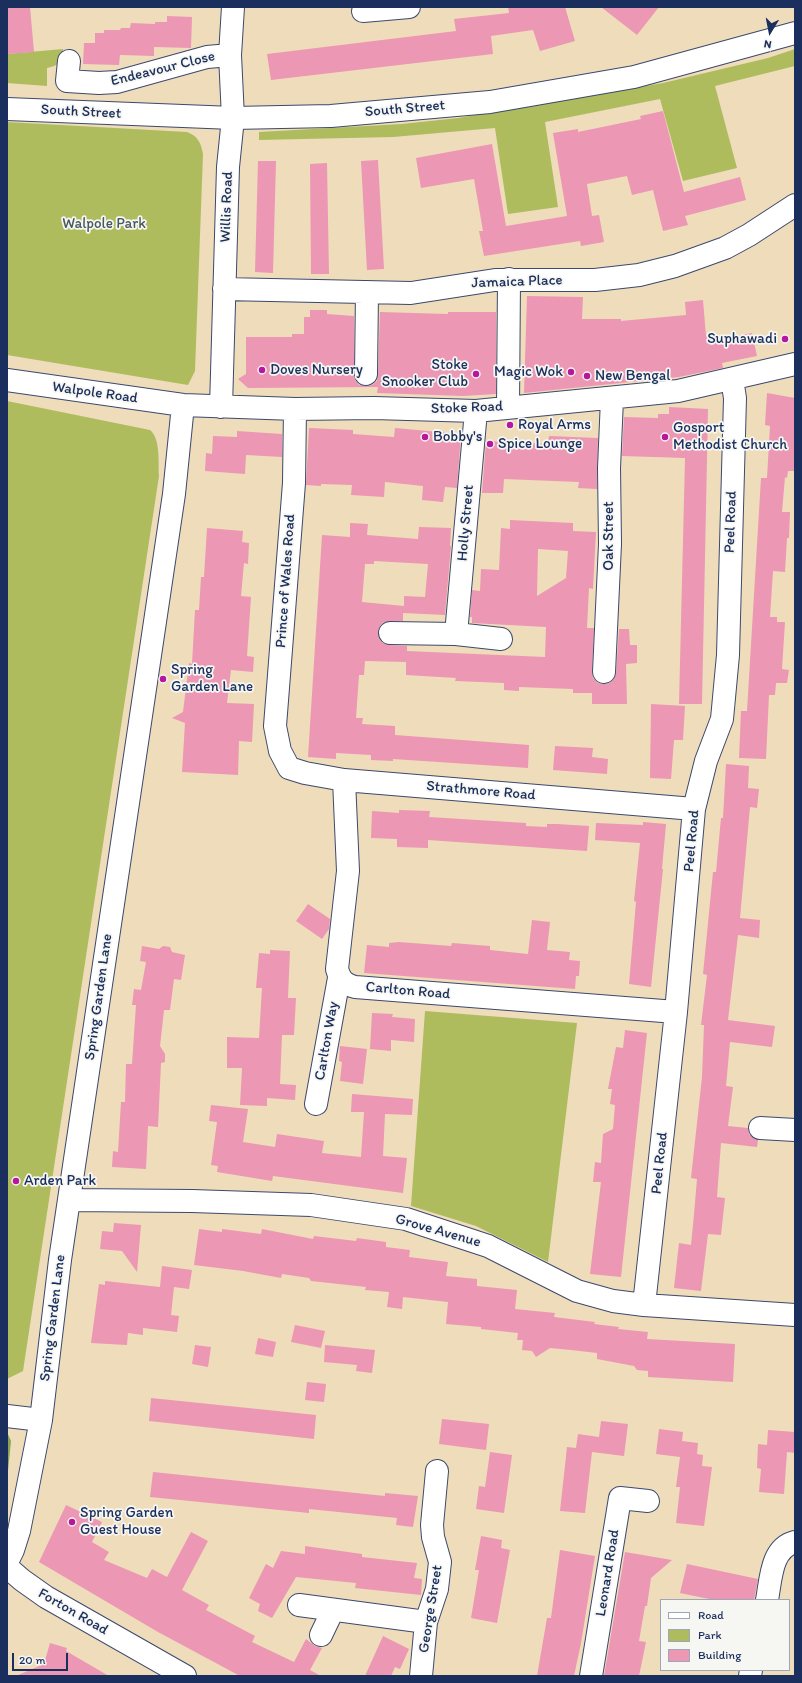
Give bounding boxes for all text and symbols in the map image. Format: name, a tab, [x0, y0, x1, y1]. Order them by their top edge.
north arrow	[750, 12, 790, 52]
text: N	[763, 37, 773, 51]
street label: Endeavour Close	[109, 47, 217, 91]
street label: South Street	[364, 97, 446, 121]
street label: South Street	[40, 101, 122, 123]
street label: Willis Road	[217, 171, 237, 243]
park label: Walpole Park	[62, 215, 146, 233]
street label: Jamaica Place	[471, 271, 563, 293]
place label: Suphawadi	[707, 330, 777, 348]
marker: Suphawadi	[780, 334, 790, 344]
place label: Stoke Snooker Club	[382, 356, 468, 391]
place label: Doves Nursery	[270, 361, 363, 379]
place label: Magic Wok	[494, 363, 563, 381]
marker: Doves Nursery	[257, 365, 267, 375]
marker: Magic Wok	[566, 367, 576, 377]
place label: New Bengal	[595, 367, 670, 385]
marker: Stoke Snooker Club	[471, 369, 481, 379]
marker: New Bengal	[582, 371, 592, 381]
street label: Walpole Road	[51, 378, 139, 408]
street label: Stoke Road	[431, 398, 503, 418]
place label: Royal Arms	[518, 416, 591, 434]
place label: Gosport Methodist Church	[673, 419, 787, 454]
marker: Royal Arms	[505, 420, 515, 430]
place label: Bobby's	[433, 428, 483, 446]
marker: Bobby's	[420, 432, 430, 442]
marker: Gosport Methodist Church	[660, 432, 670, 442]
place label: Spice Lounge	[498, 435, 582, 453]
marker: Spice Lounge	[485, 439, 495, 449]
street label: Holly Street	[454, 484, 478, 562]
street label: Peel Road	[721, 491, 741, 553]
street label: Oak Street	[600, 501, 618, 571]
street label: Prince of Wales Road	[272, 513, 300, 649]
place label: Spring Garden Lane	[171, 661, 253, 696]
marker: Spring Garden Lane	[158, 674, 168, 684]
street label: Strathmore Road	[426, 777, 536, 805]
street label: Peel Road	[680, 809, 704, 873]
street label: Spring Garden Lane	[81, 933, 117, 1061]
street label: Carlton Road	[365, 978, 451, 1004]
street label: Carlton Way	[311, 1000, 343, 1082]
street label: Peel Road	[648, 1131, 672, 1195]
place label: Arden Park	[24, 1172, 96, 1190]
marker: Arden Park	[11, 1176, 21, 1186]
street label: Grove Avenue	[393, 1210, 483, 1252]
street label: Spring Garden Lane	[36, 1254, 70, 1382]
place label: Spring Garden Guest House	[80, 1504, 173, 1539]
marker: Spring Garden Guest House	[67, 1517, 77, 1527]
street label: Leonard Road	[592, 1528, 624, 1618]
street label: George Street	[415, 1564, 447, 1654]
street label: Forton Road	[35, 1585, 111, 1639]
legend	[660, 1599, 790, 1671]
text: Road	[698, 1608, 724, 1622]
text: Park	[698, 1628, 722, 1642]
scale bar	[14, 1645, 70, 1671]
text: Building	[698, 1648, 741, 1662]
text: 20 m	[19, 1653, 46, 1667]

